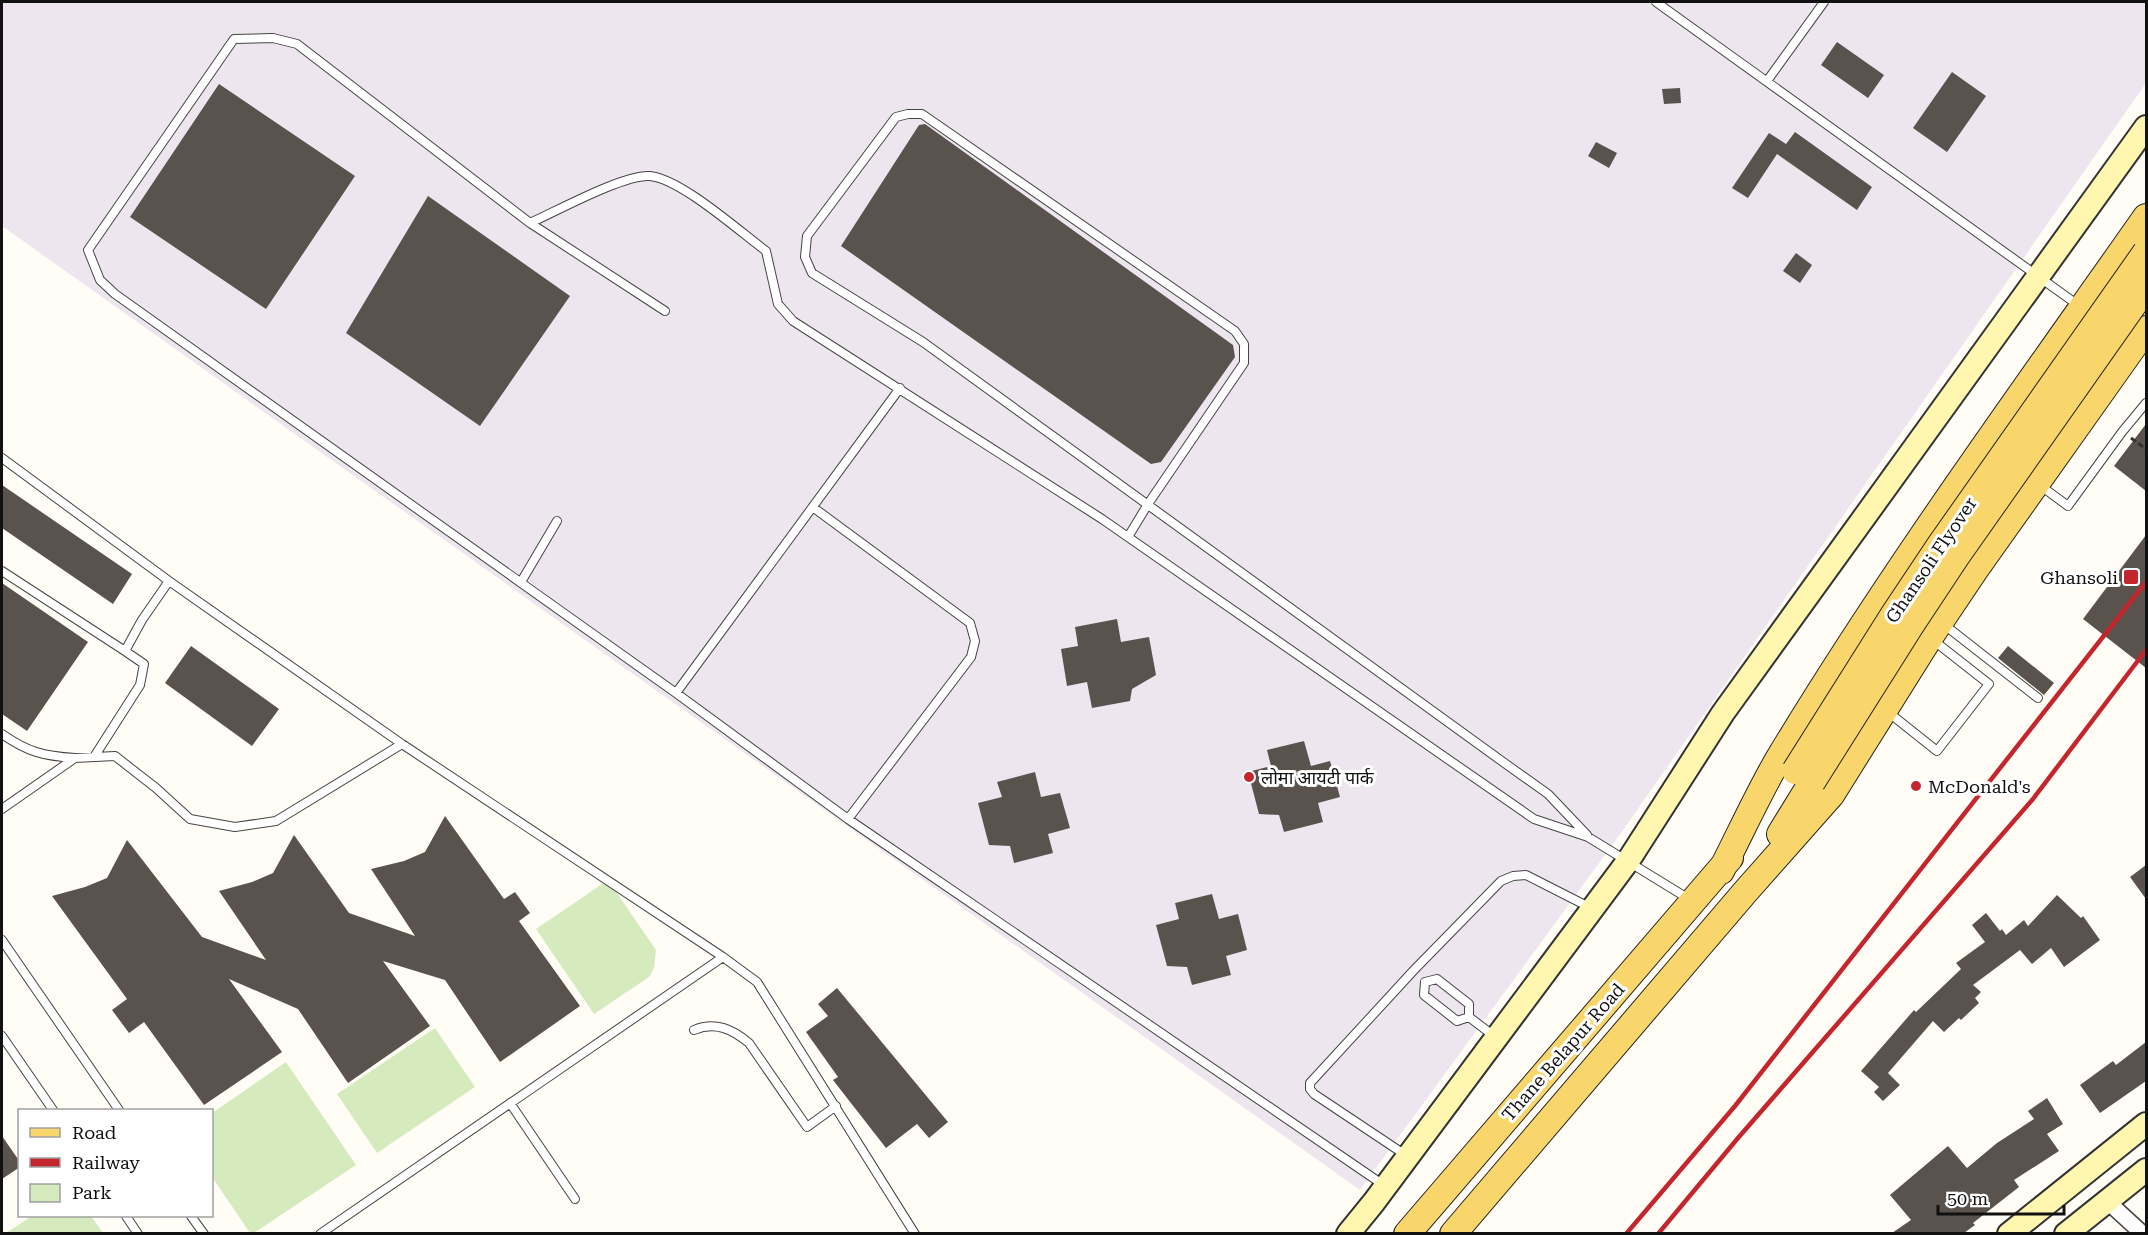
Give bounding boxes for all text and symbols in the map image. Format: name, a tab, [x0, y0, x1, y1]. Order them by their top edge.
street label: Ghansoli Flyover	[1881, 493, 1981, 627]
place label: Ghansoli	[2040, 567, 2118, 588]
marker: Ghansoli	[2122, 568, 2140, 586]
place label: लोमा आयटी पार्क	[1261, 767, 1375, 788]
marker: लोमा आयटी पार्क	[1242, 770, 1256, 784]
place label: McDonald's	[1928, 776, 2031, 797]
marker: McDonald's	[1909, 779, 1923, 793]
street label: Thane Belapur Road	[1497, 978, 1629, 1125]
legend	[18, 1109, 213, 1217]
text: Road	[72, 1122, 117, 1143]
text: Railway	[72, 1152, 140, 1173]
scale bar	[1938, 1178, 2064, 1216]
text: Park	[72, 1182, 112, 1203]
text: 50 m	[1947, 1188, 1988, 1209]

